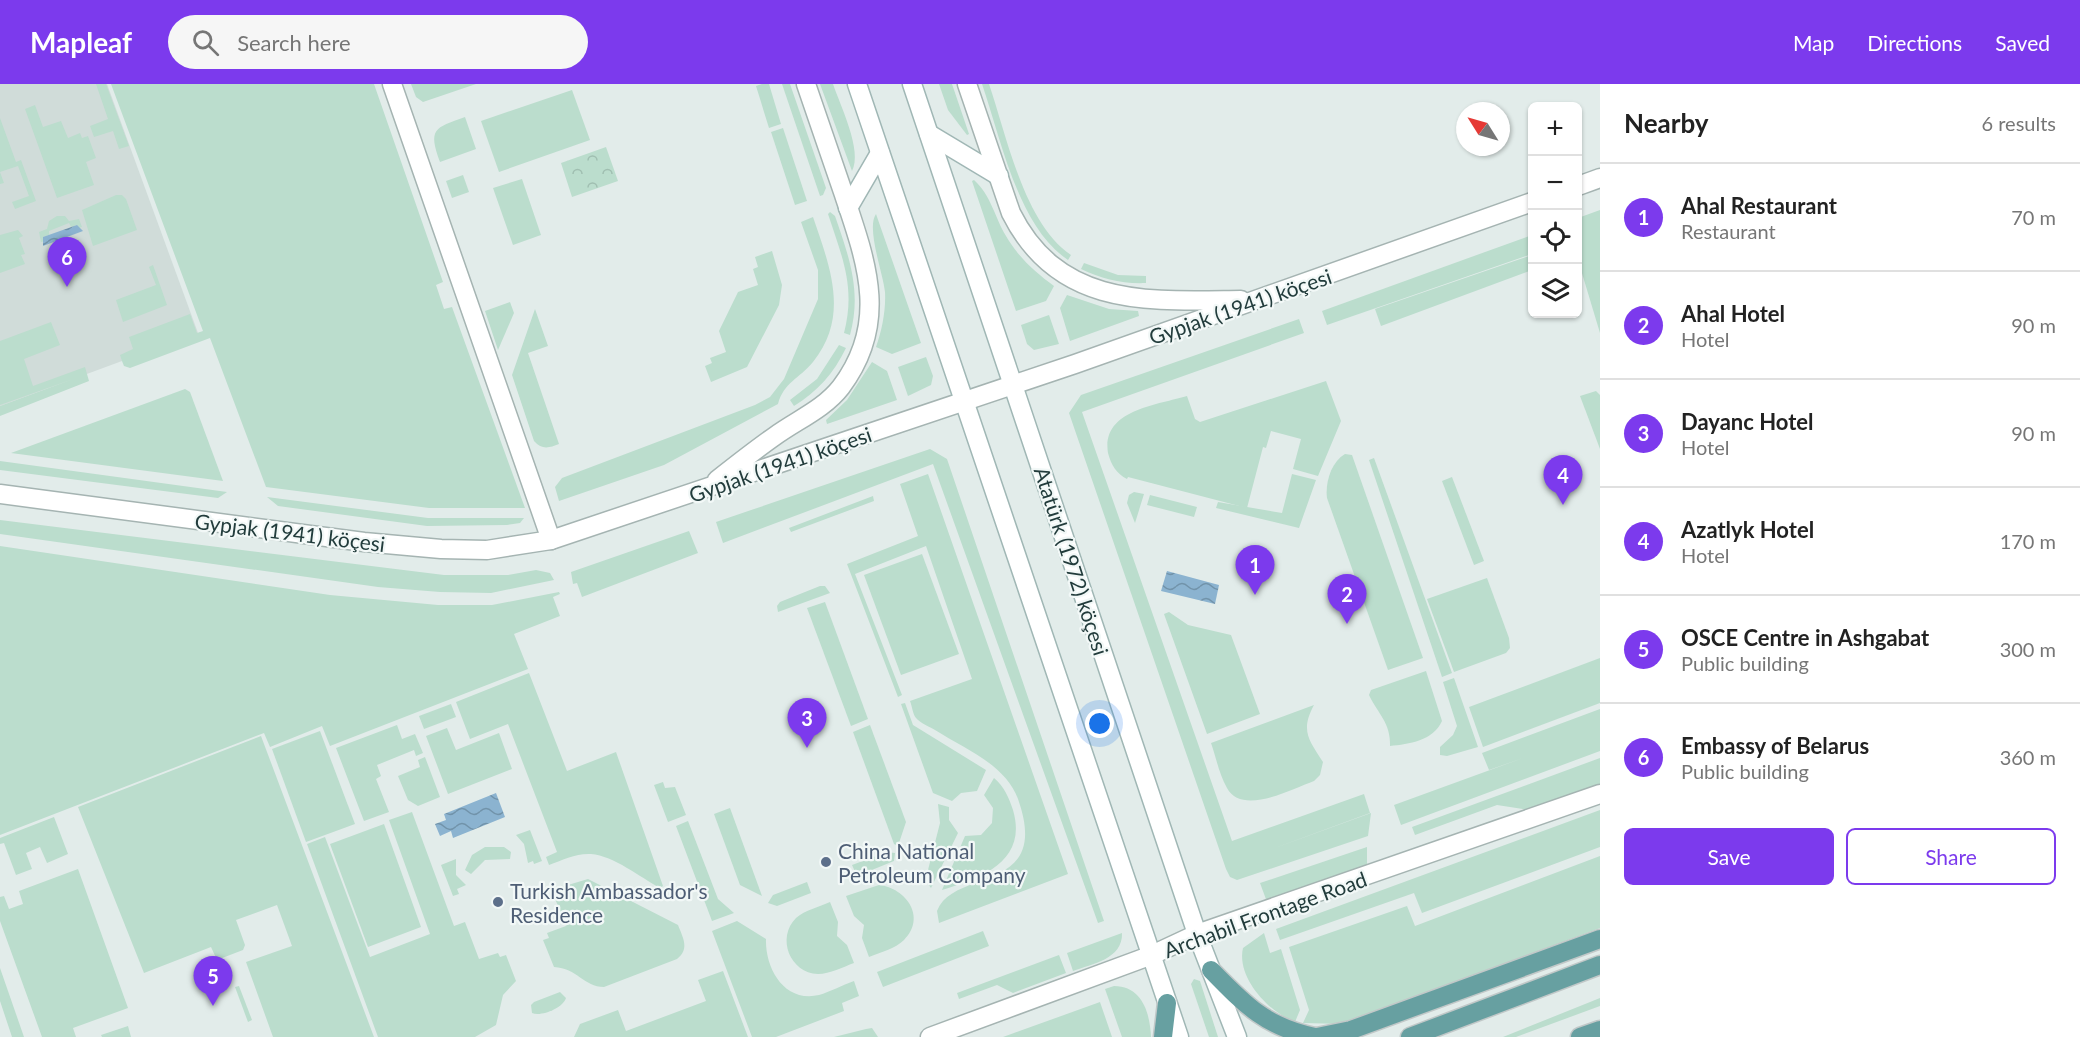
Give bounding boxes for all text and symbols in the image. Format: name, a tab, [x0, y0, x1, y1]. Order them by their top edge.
search box	[168, 15, 588, 69]
text: Mapleaf	[30, 25, 132, 59]
icon: search	[189, 26, 222, 59]
text: Search here	[237, 29, 351, 56]
text: Map	[1793, 30, 1834, 55]
text: Directions	[1867, 30, 1962, 55]
text: Saved	[1995, 30, 2050, 55]
north arrow	[1456, 102, 1510, 156]
map controls	[1528, 102, 1582, 318]
button: +	[1528, 102, 1582, 156]
text: Nearby	[1624, 107, 1709, 139]
text: 6 results	[1981, 111, 2056, 135]
button: −	[1528, 156, 1582, 210]
text: Ahal Restaurant	[1681, 192, 1837, 219]
text: 1	[1638, 205, 1649, 229]
text: 70 m	[2011, 205, 2056, 229]
button: locate	[1528, 210, 1582, 264]
text: Restaurant	[1681, 219, 1776, 243]
pin: 6	[48, 238, 86, 287]
street label: Gypjak (1941) köçesi	[1145, 263, 1335, 349]
button: layers	[1528, 264, 1582, 318]
text: Ahal Hotel	[1681, 300, 1785, 327]
text: 2	[1638, 313, 1649, 337]
text: 90 m	[2011, 313, 2056, 337]
text: Hotel	[1681, 327, 1730, 351]
text: Dayanc Hotel	[1681, 408, 1814, 435]
street label: Gypjak (1941) köçesi	[685, 421, 875, 507]
text: 3	[1638, 421, 1649, 445]
text: 90 m	[2011, 421, 2056, 445]
text: Hotel	[1681, 435, 1730, 459]
pin: 4	[1544, 456, 1582, 505]
street label: Atatürk (1972) köçesi	[1030, 464, 1114, 658]
street label: Gypjak (1941) köçesi	[193, 508, 387, 556]
text: Azatlyk Hotel	[1681, 516, 1814, 543]
text: 4	[1638, 529, 1649, 553]
text: 170 m	[2000, 529, 2056, 553]
text: Hotel	[1681, 543, 1730, 567]
pin: 1	[1236, 546, 1274, 595]
pin: 2	[1328, 574, 1366, 624]
text: OSCE Centre in Ashgabat	[1681, 624, 1929, 651]
text: 5	[1638, 637, 1649, 661]
text: 300 m	[2000, 637, 2056, 661]
text: Public building	[1681, 651, 1809, 675]
pin: 3	[788, 698, 826, 748]
your location	[1085, 709, 1114, 738]
text: Embassy of Belarus	[1681, 732, 1869, 759]
text: 6	[1638, 745, 1649, 769]
text: 360 m	[2000, 745, 2056, 769]
text: Public building	[1681, 759, 1809, 783]
button: Save	[1624, 828, 1834, 885]
button: Share	[1846, 828, 2056, 885]
place label: China National Petroleum Company	[838, 838, 1026, 887]
marker: China National Petroleum Company	[819, 855, 833, 869]
street label: Archabil Frontage Road	[1160, 866, 1370, 962]
place label: Turkish Ambassador's Residence	[510, 878, 708, 927]
marker: Turkish Ambassador's Residence	[491, 895, 505, 909]
pin: 5	[194, 956, 232, 1006]

